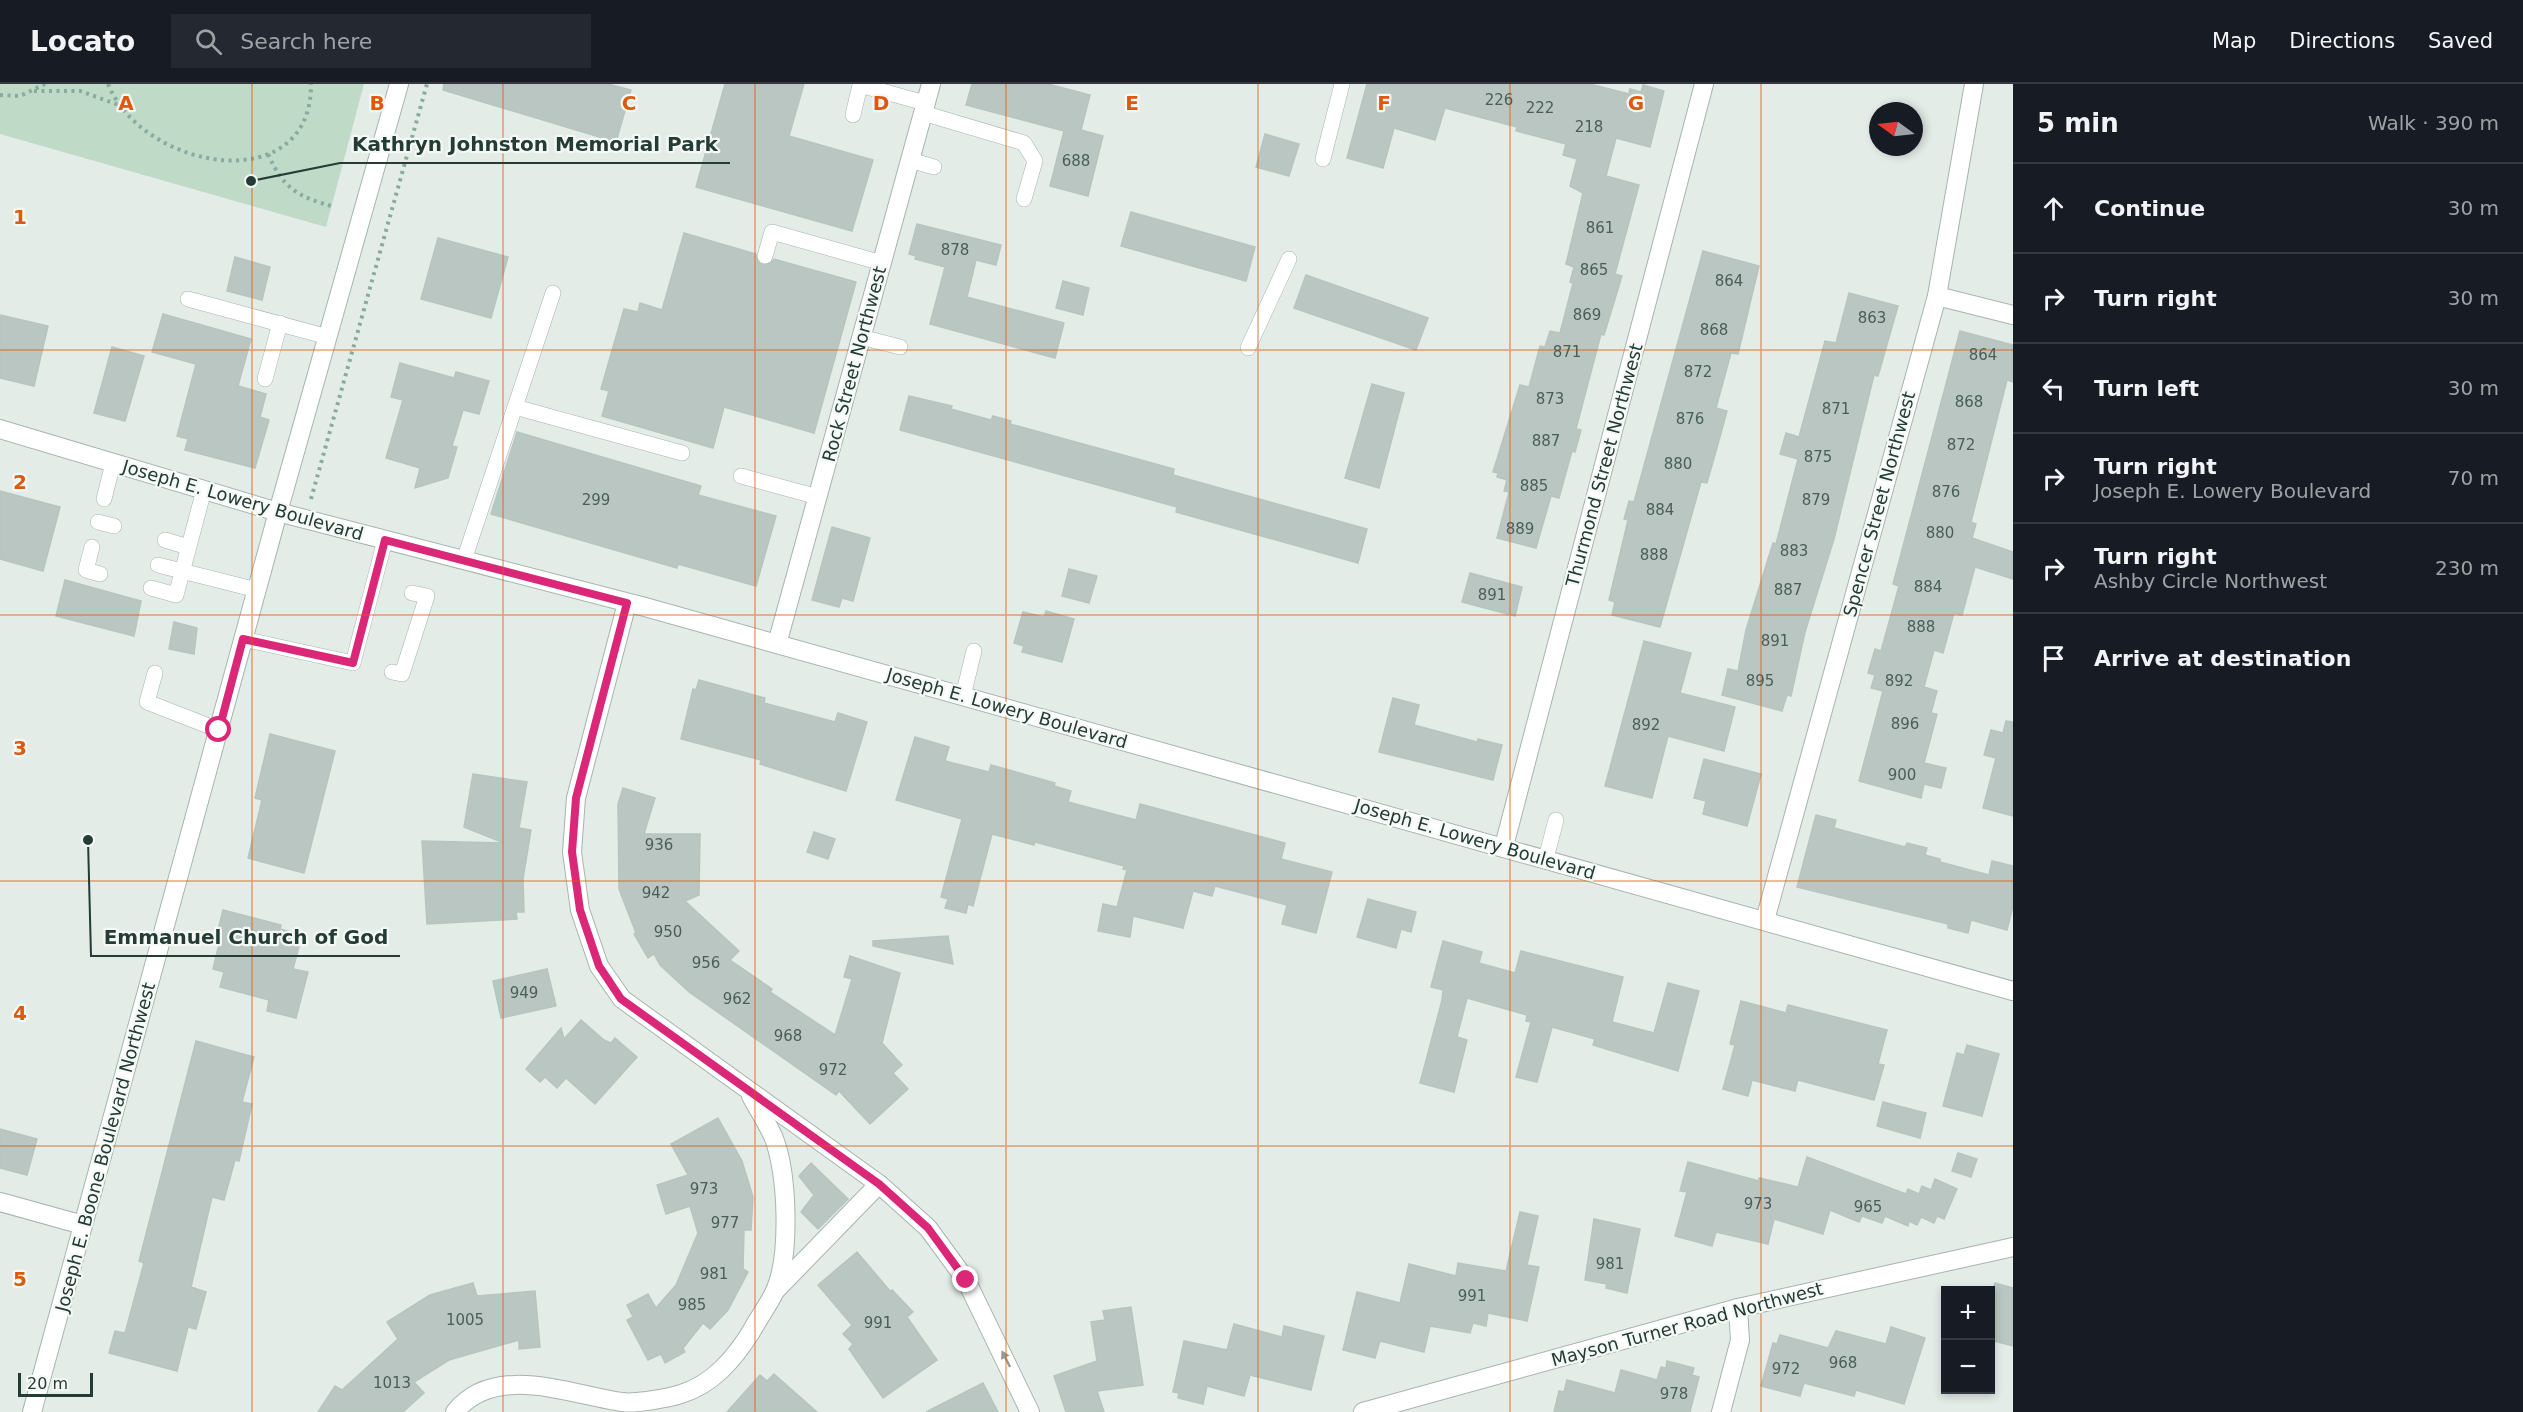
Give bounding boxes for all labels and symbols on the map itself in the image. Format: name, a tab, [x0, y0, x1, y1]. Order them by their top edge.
text: A	[118, 91, 134, 115]
text: B	[369, 91, 385, 115]
text: C	[622, 91, 636, 115]
text: D	[873, 91, 889, 115]
text: E	[1125, 91, 1139, 115]
text: F	[1377, 91, 1391, 115]
house number: 226	[1485, 91, 1513, 109]
text: G	[1628, 91, 1644, 115]
house number: 222	[1526, 99, 1554, 117]
north arrow	[1869, 102, 1923, 156]
house number: 218	[1575, 118, 1603, 136]
callout: Kathryn Johnston Memorial Park	[340, 125, 730, 163]
text: Kathryn Johnston Memorial Park	[352, 132, 719, 156]
house number: 688	[1062, 152, 1090, 170]
text: 1	[13, 205, 27, 229]
house number: 861	[1586, 219, 1614, 237]
house number: 878	[941, 241, 969, 259]
house number: 865	[1580, 261, 1608, 279]
street label: Rock Street Northwest	[818, 264, 890, 464]
house number: 864	[1715, 272, 1743, 290]
house number: 869	[1573, 306, 1601, 324]
house number: 863	[1858, 309, 1886, 327]
house number: 868	[1700, 321, 1728, 339]
street label: Thurmond Street Northwest	[1561, 341, 1647, 590]
house number: 871	[1553, 343, 1581, 361]
house number: 864	[1969, 346, 1997, 364]
house number: 872	[1684, 363, 1712, 381]
street label: Spencer Street Northwest	[1839, 389, 1919, 619]
house number: 873	[1536, 390, 1564, 408]
house number: 868	[1955, 393, 1983, 411]
house number: 871	[1822, 400, 1850, 418]
house number: 876	[1676, 410, 1704, 428]
house number: 887	[1532, 432, 1560, 450]
house number: 872	[1947, 436, 1975, 454]
house number: 875	[1804, 448, 1832, 466]
street label: Joseph E. Lowery Boulevard	[119, 455, 366, 544]
house number: 880	[1664, 455, 1692, 473]
text: 2	[13, 470, 27, 494]
house number: 885	[1520, 477, 1548, 495]
house number: 876	[1932, 483, 1960, 501]
house number: 299	[582, 491, 610, 509]
house number: 879	[1802, 491, 1830, 509]
house number: 884	[1646, 501, 1674, 519]
house number: 889	[1506, 520, 1534, 538]
house number: 880	[1926, 524, 1954, 542]
house number: 883	[1780, 542, 1808, 560]
house number: 888	[1640, 546, 1668, 564]
house number: 884	[1914, 578, 1942, 596]
house number: 887	[1774, 581, 1802, 599]
house number: 891	[1478, 586, 1506, 604]
house number: 888	[1907, 618, 1935, 636]
house number: 891	[1761, 632, 1789, 650]
street label: Joseph E. Lowery Boulevard	[883, 663, 1130, 752]
house number: 895	[1746, 672, 1774, 690]
house number: 892	[1885, 672, 1913, 690]
house number: 896	[1891, 715, 1919, 733]
route start	[205, 716, 231, 742]
house number: 892	[1632, 716, 1660, 734]
text: 3	[13, 736, 27, 760]
house number: 900	[1888, 766, 1916, 784]
street label: Joseph E. Lowery Boulevard	[1351, 794, 1598, 883]
house number: 936	[645, 836, 673, 854]
house number: 942	[642, 884, 670, 902]
callout: Emmanuel Church of God	[91, 918, 400, 956]
house number: 950	[654, 923, 682, 941]
text: Emmanuel Church of God	[104, 925, 388, 949]
house number: 956	[692, 954, 720, 972]
street label: Joseph E. Boone Boulevard Northwest	[51, 980, 159, 1315]
house number: 949	[510, 984, 538, 1002]
house number: 962	[723, 990, 751, 1008]
text: 4	[13, 1001, 27, 1025]
house number: 968	[774, 1027, 802, 1045]
house number: 972	[819, 1061, 847, 1079]
house number: 973	[690, 1180, 718, 1198]
house number: 973	[1744, 1195, 1772, 1213]
house number: 965	[1854, 1198, 1882, 1216]
house number: 977	[711, 1214, 739, 1232]
house number: 981	[1596, 1255, 1624, 1273]
house number: 981	[700, 1265, 728, 1283]
route end	[952, 1266, 978, 1292]
text: 5	[13, 1267, 27, 1291]
street label: Mayson Turner Road Northwest	[1549, 1278, 1825, 1370]
house number: 991	[1458, 1287, 1486, 1305]
house number: 985	[678, 1296, 706, 1314]
house number: 1005	[446, 1311, 484, 1329]
house number: 991	[864, 1314, 892, 1332]
one-way arrow	[1001, 1350, 1011, 1367]
house number: 968	[1829, 1354, 1857, 1372]
house number: 972	[1772, 1360, 1800, 1378]
scale bar	[18, 1370, 93, 1398]
house number: 1013	[373, 1374, 411, 1392]
house number: 978	[1660, 1385, 1688, 1403]

